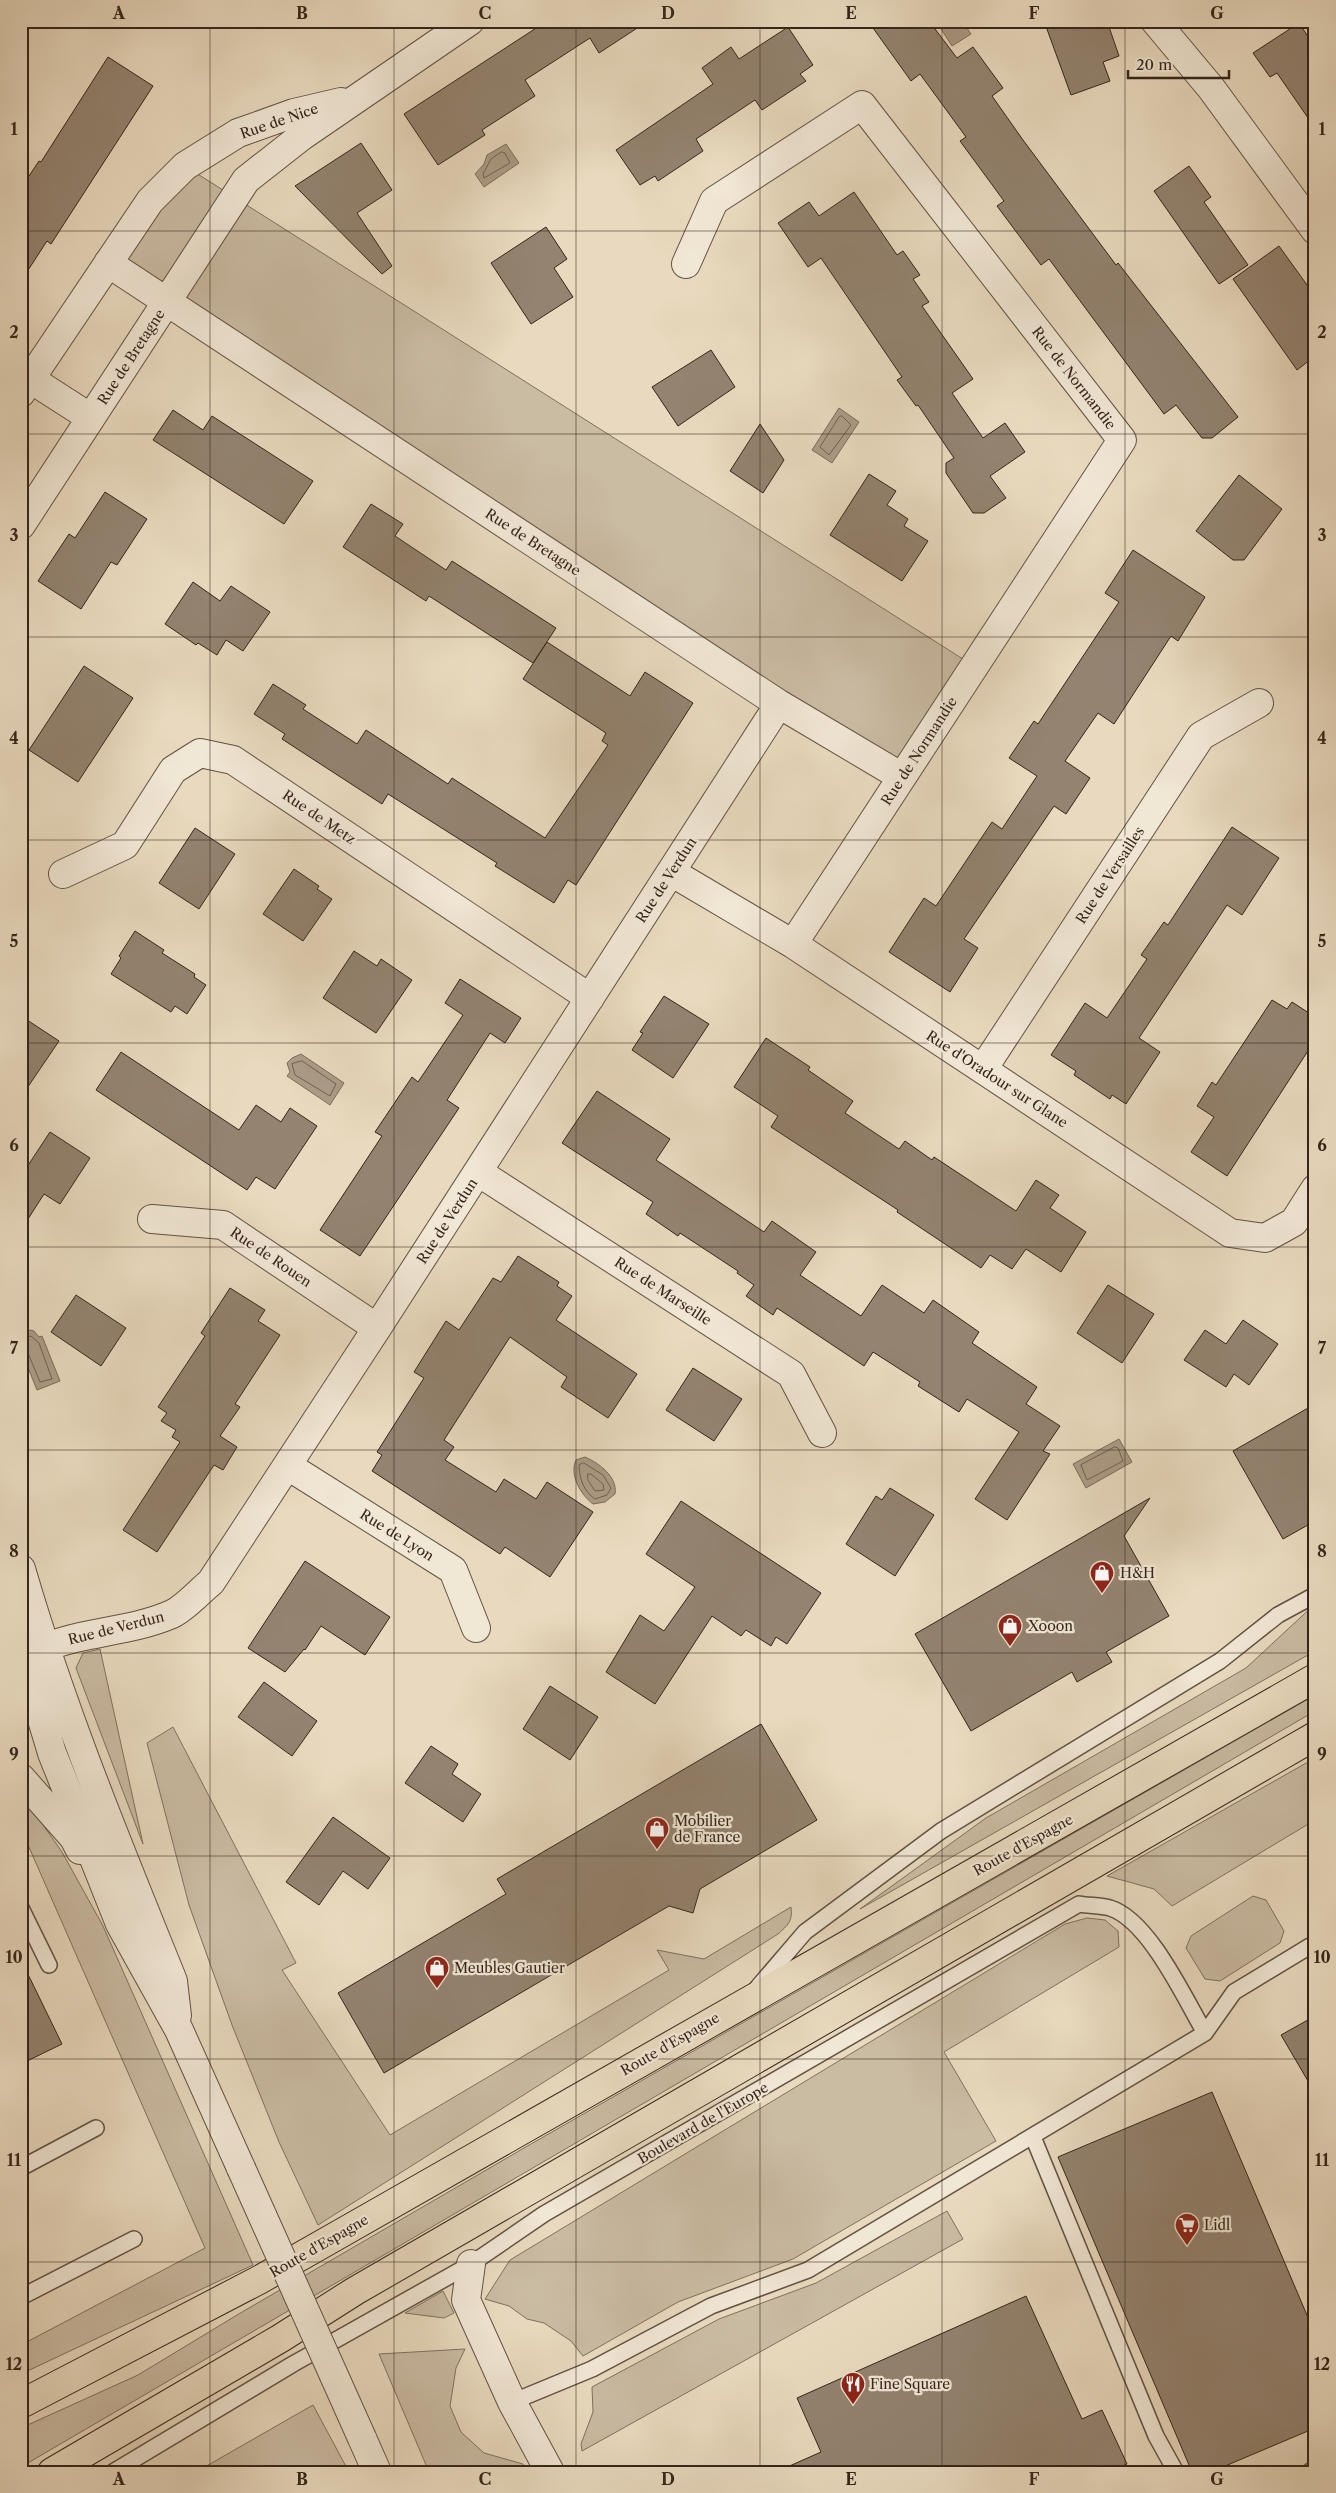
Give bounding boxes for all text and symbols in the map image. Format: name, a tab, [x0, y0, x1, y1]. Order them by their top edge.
text: A	[112, 3, 126, 23]
text: B	[296, 3, 308, 23]
text: C	[479, 3, 491, 23]
text: D	[661, 3, 675, 23]
text: E	[845, 3, 857, 23]
text: F	[1029, 3, 1040, 23]
text: G	[1210, 3, 1224, 23]
scale bar	[1128, 48, 1230, 80]
text: 20 m	[1136, 55, 1172, 74]
street label: Rue de Nice	[238, 99, 321, 143]
text: 1	[10, 119, 18, 139]
text: 1	[1318, 119, 1326, 139]
street label: Rue de Bretagne	[93, 306, 169, 408]
text: 2	[9, 322, 19, 342]
text: 2	[1317, 322, 1327, 342]
street label: Rue de Normandie	[1028, 323, 1120, 433]
street label: Rue de Bretagne	[482, 504, 584, 580]
text: 3	[9, 525, 19, 545]
text: 3	[1317, 525, 1327, 545]
street label: Rue de Normandie	[877, 693, 961, 809]
text: 4	[9, 728, 19, 748]
text: 4	[1317, 728, 1327, 748]
street label: Rue de Metz	[279, 786, 359, 848]
street label: Rue de Versailles	[1072, 823, 1148, 927]
street label: Rue de Verdun	[632, 834, 700, 926]
text: 5	[10, 931, 19, 951]
text: 5	[1318, 931, 1327, 951]
street label: Rue d'Oradour sur Glane	[923, 1026, 1071, 1132]
text: 6	[9, 1135, 19, 1155]
text: 6	[1317, 1135, 1327, 1155]
street label: Rue de Verdun	[413, 1175, 481, 1267]
street label: Rue de Rouen	[227, 1223, 315, 1291]
street label: Rue de Marseille	[611, 1253, 715, 1329]
text: 7	[10, 1338, 19, 1358]
text: 7	[1318, 1338, 1327, 1358]
street label: Rue de Lyon	[357, 1505, 437, 1565]
text: 8	[9, 1541, 19, 1561]
text: 8	[1317, 1541, 1327, 1561]
shop icon: H&H	[1089, 1560, 1115, 1594]
place label: H&H	[1120, 1564, 1155, 1582]
street label: Rue de Verdun	[66, 1607, 166, 1649]
shop icon: Xooon	[997, 1613, 1023, 1647]
place label: Xooon	[1027, 1617, 1073, 1635]
text: 9	[9, 1744, 19, 1764]
text: 9	[1317, 1744, 1327, 1764]
street label: Route d'Espagne	[970, 1810, 1076, 1880]
place label: Mobilier de France	[674, 1812, 740, 1846]
shop icon: Mobilier de France	[644, 1816, 670, 1850]
text: 10	[5, 1947, 23, 1967]
text: 10	[1313, 1947, 1331, 1967]
shop icon: Meubles Gautier	[424, 1955, 450, 1989]
place label: Meubles Gautier	[454, 1959, 565, 1977]
street label: Route d'Espagne	[617, 2008, 723, 2080]
street label: Boulevard de l'Europe	[635, 2078, 772, 2168]
text: 11	[7, 2150, 22, 2170]
text: 11	[1315, 2150, 1330, 2170]
street label: Route d'Espagne	[266, 2210, 372, 2282]
supermarket icon: Lidl	[1174, 2212, 1200, 2246]
place label: Lidl	[1204, 2216, 1230, 2234]
text: 12	[6, 2354, 22, 2374]
text: 12	[1314, 2354, 1330, 2374]
restaurant icon: Fine Square	[840, 2371, 866, 2405]
place label: Fine Square	[870, 2375, 950, 2393]
text: A	[112, 2469, 126, 2489]
text: B	[296, 2469, 308, 2489]
text: C	[479, 2469, 491, 2489]
text: D	[661, 2469, 675, 2489]
text: E	[845, 2469, 857, 2489]
text: F	[1029, 2469, 1040, 2489]
text: G	[1210, 2469, 1224, 2489]

